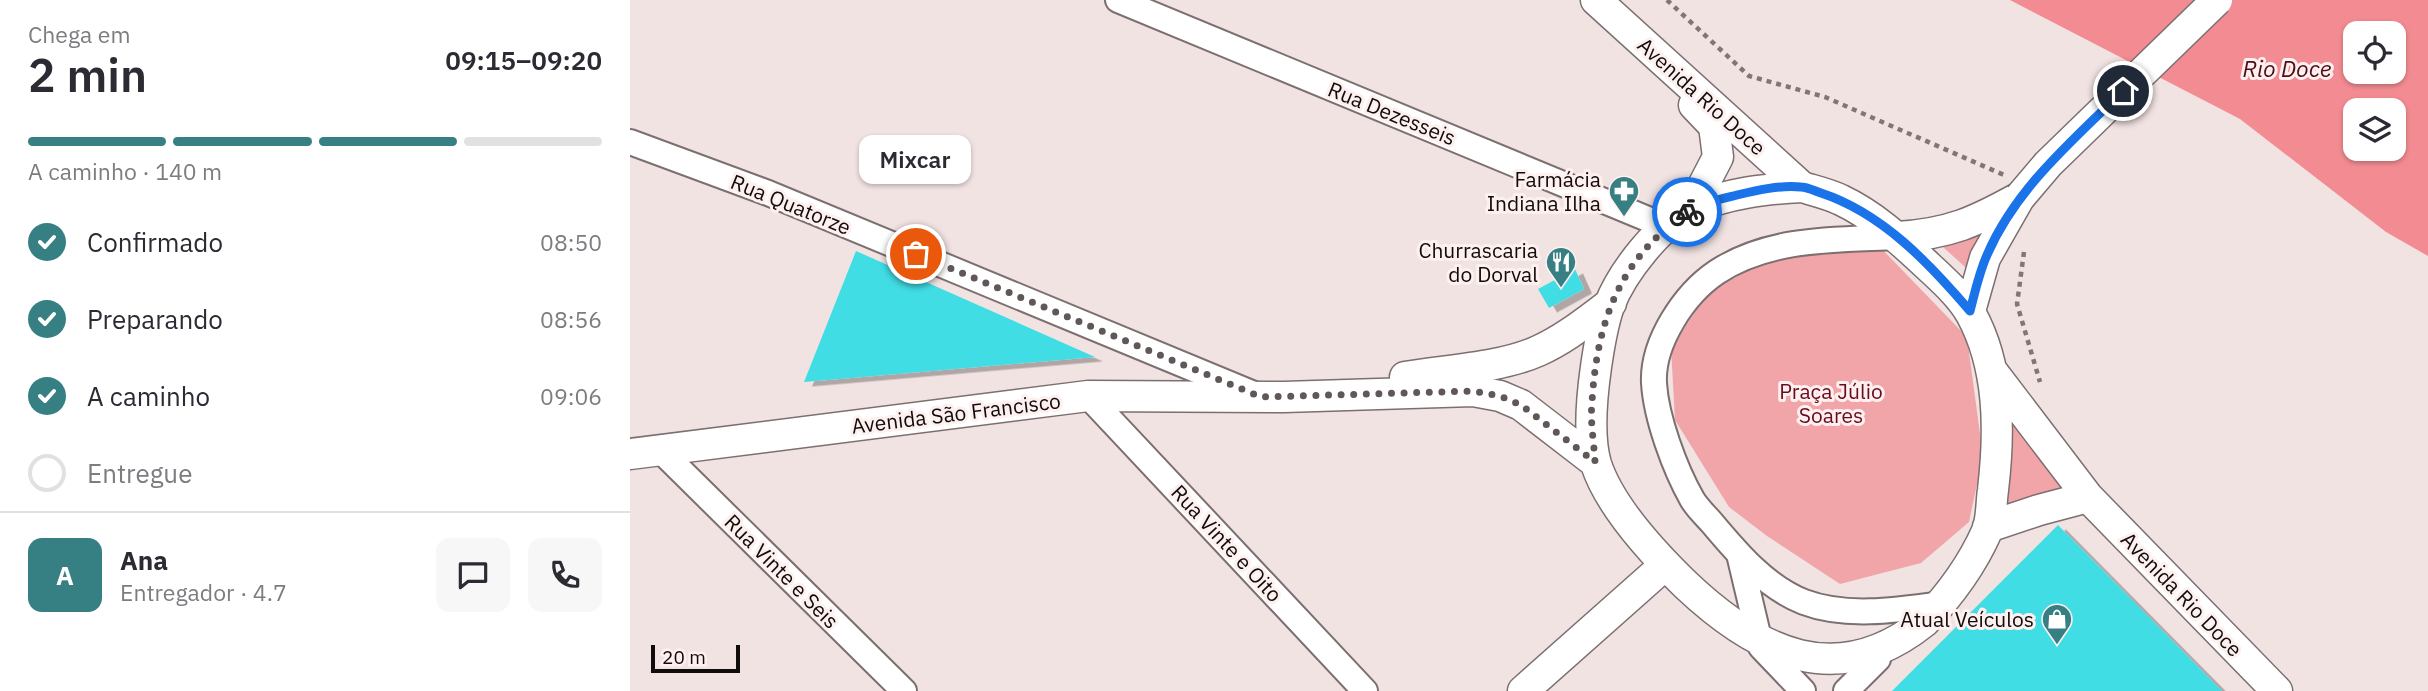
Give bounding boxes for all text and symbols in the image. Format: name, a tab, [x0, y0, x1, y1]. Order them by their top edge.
text: Chega em	[28, 19, 130, 49]
map controls	[2343, 21, 2406, 161]
button: locate	[2343, 21, 2406, 84]
street label: Avenida Rio Doce	[1632, 31, 1772, 161]
text: 09:15–09:20	[445, 43, 602, 77]
text: 2 min	[28, 45, 147, 105]
water label: Rio Doce	[2243, 53, 2332, 83]
pin	[2093, 61, 2153, 121]
icon: home	[2104, 72, 2142, 110]
street label: Rua Dezesseis	[1324, 75, 1460, 151]
button: layers	[2343, 98, 2406, 161]
callout: Mixcar	[860, 135, 972, 184]
text: Mixcar	[880, 144, 950, 174]
text: A caminho · 140 m	[28, 156, 222, 186]
place label: Farmácia Indiana Ilha	[1487, 165, 1601, 217]
street label: Rua Quatorze	[727, 167, 855, 241]
pharmacy icon: Farmácia Indiana Ilha	[1607, 174, 1641, 218]
courier	[1652, 177, 1722, 247]
icon: bike	[1668, 193, 1706, 231]
icon: check	[28, 223, 66, 261]
pin	[886, 224, 946, 284]
text: Confirmado	[87, 225, 223, 259]
text: 08:50	[540, 227, 602, 257]
icon: bag	[897, 235, 935, 273]
place label: Churrascaria do Dorval	[1418, 236, 1538, 288]
restaurant icon: Churrascaria do Dorval	[1544, 245, 1578, 289]
icon: check	[28, 300, 66, 338]
text: Preparando	[87, 302, 223, 336]
text: 08:56	[540, 304, 602, 334]
icon: check	[28, 377, 66, 415]
park label: Praça Júlio Soares	[1779, 377, 1883, 429]
text: A caminho	[87, 379, 210, 413]
text: 09:06	[540, 381, 602, 411]
street label: Avenida São Francisco	[850, 386, 1062, 440]
text: Entregue	[87, 456, 192, 490]
street label: Rua Vinte e Oito	[1165, 478, 1289, 608]
street label: Rua Vinte e Seis	[719, 508, 845, 634]
street label: Avenida Rio Doce	[2115, 525, 2249, 663]
button: chat	[436, 538, 510, 612]
button: phone	[528, 538, 602, 612]
text: Ana	[120, 543, 168, 577]
text: A	[56, 558, 74, 592]
text: Entregador · 4.7	[120, 577, 287, 607]
shop icon: Atual Veículos	[2040, 602, 2074, 646]
place label: Atual Veículos	[1900, 605, 2034, 633]
scale bar	[651, 642, 740, 674]
text: 20 m	[662, 645, 706, 669]

